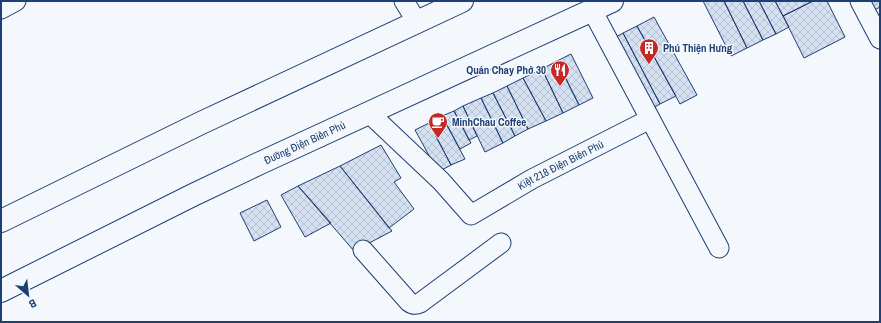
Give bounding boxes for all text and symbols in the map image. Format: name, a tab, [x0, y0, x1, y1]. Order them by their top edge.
building icon: Phú Thiện Hưng	[638, 37, 660, 65]
place label: Phú Thiện Hưng	[663, 41, 733, 55]
restaurant icon: Quán Chay Phở 30	[549, 59, 571, 87]
place label: Quán Chay Phở 30	[466, 63, 546, 77]
cafe icon: MinhChau Coffee	[427, 111, 449, 139]
place label: MinhChau Coffee	[452, 115, 526, 129]
street label: Đường Điện Biên Phủ	[262, 118, 348, 167]
street label: Kiệt 218 Điện Biên Phủ	[515, 137, 606, 193]
north arrow	[8, 275, 48, 315]
text: B	[26, 296, 39, 312]

